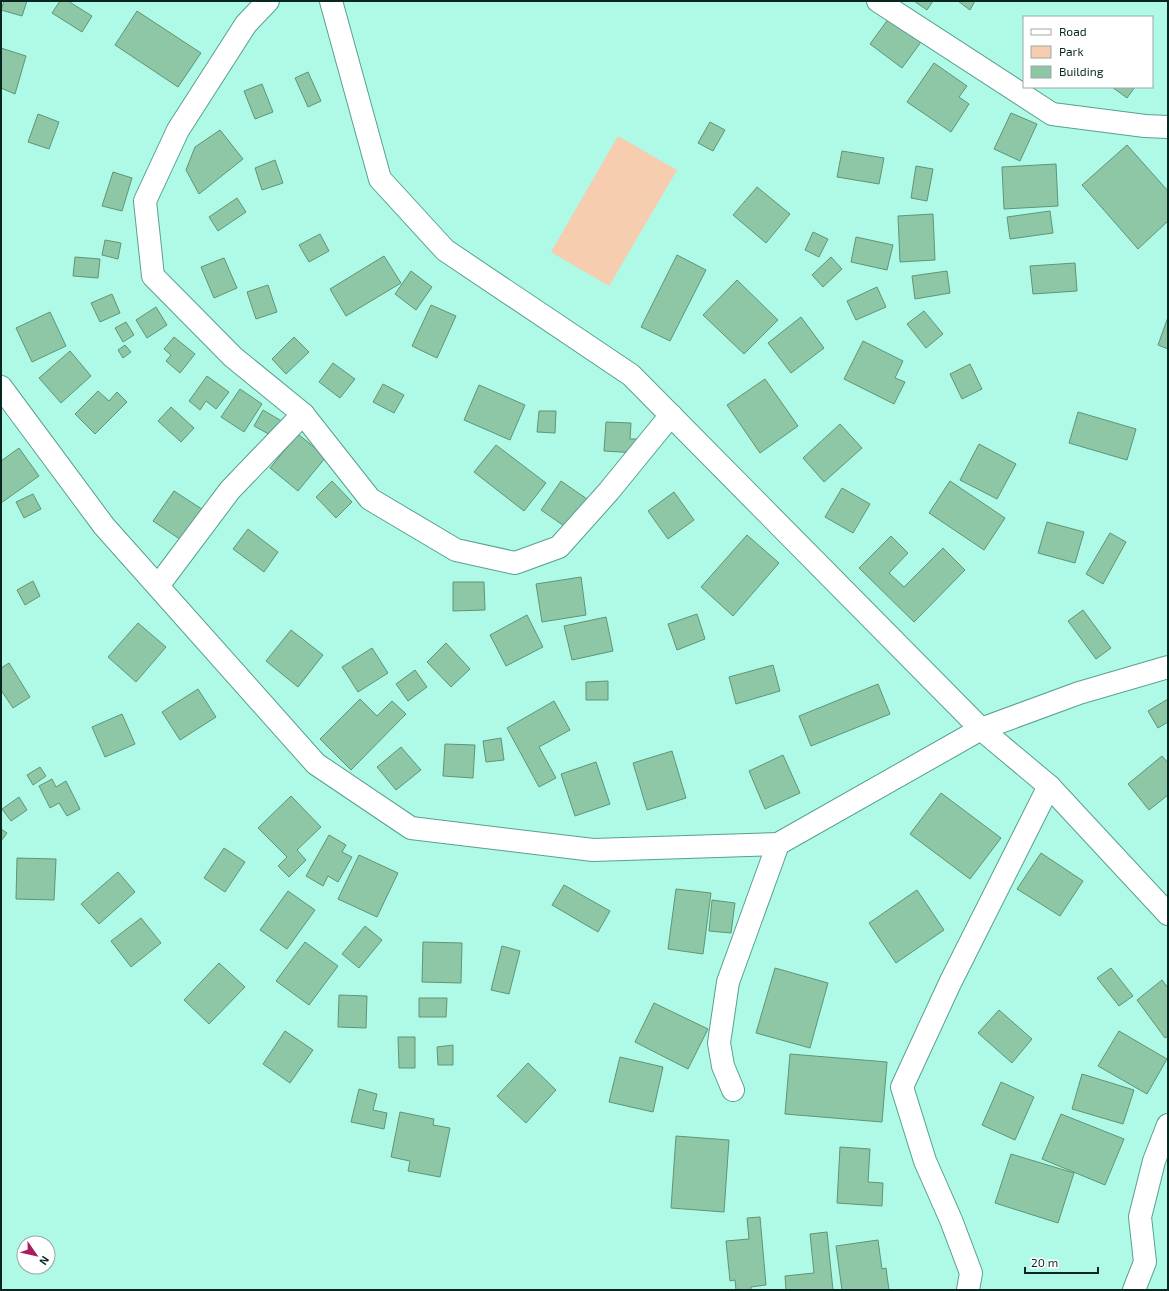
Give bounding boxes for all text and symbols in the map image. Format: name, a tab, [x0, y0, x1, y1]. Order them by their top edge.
legend	[1023, 16, 1153, 88]
text: Road	[1059, 24, 1087, 38]
text: Park	[1059, 44, 1084, 58]
text: Building	[1059, 64, 1104, 78]
north arrow	[16, 1235, 56, 1275]
scale bar	[1025, 1249, 1098, 1275]
text: N	[37, 1254, 52, 1268]
text: 20 m	[1031, 1255, 1058, 1269]

